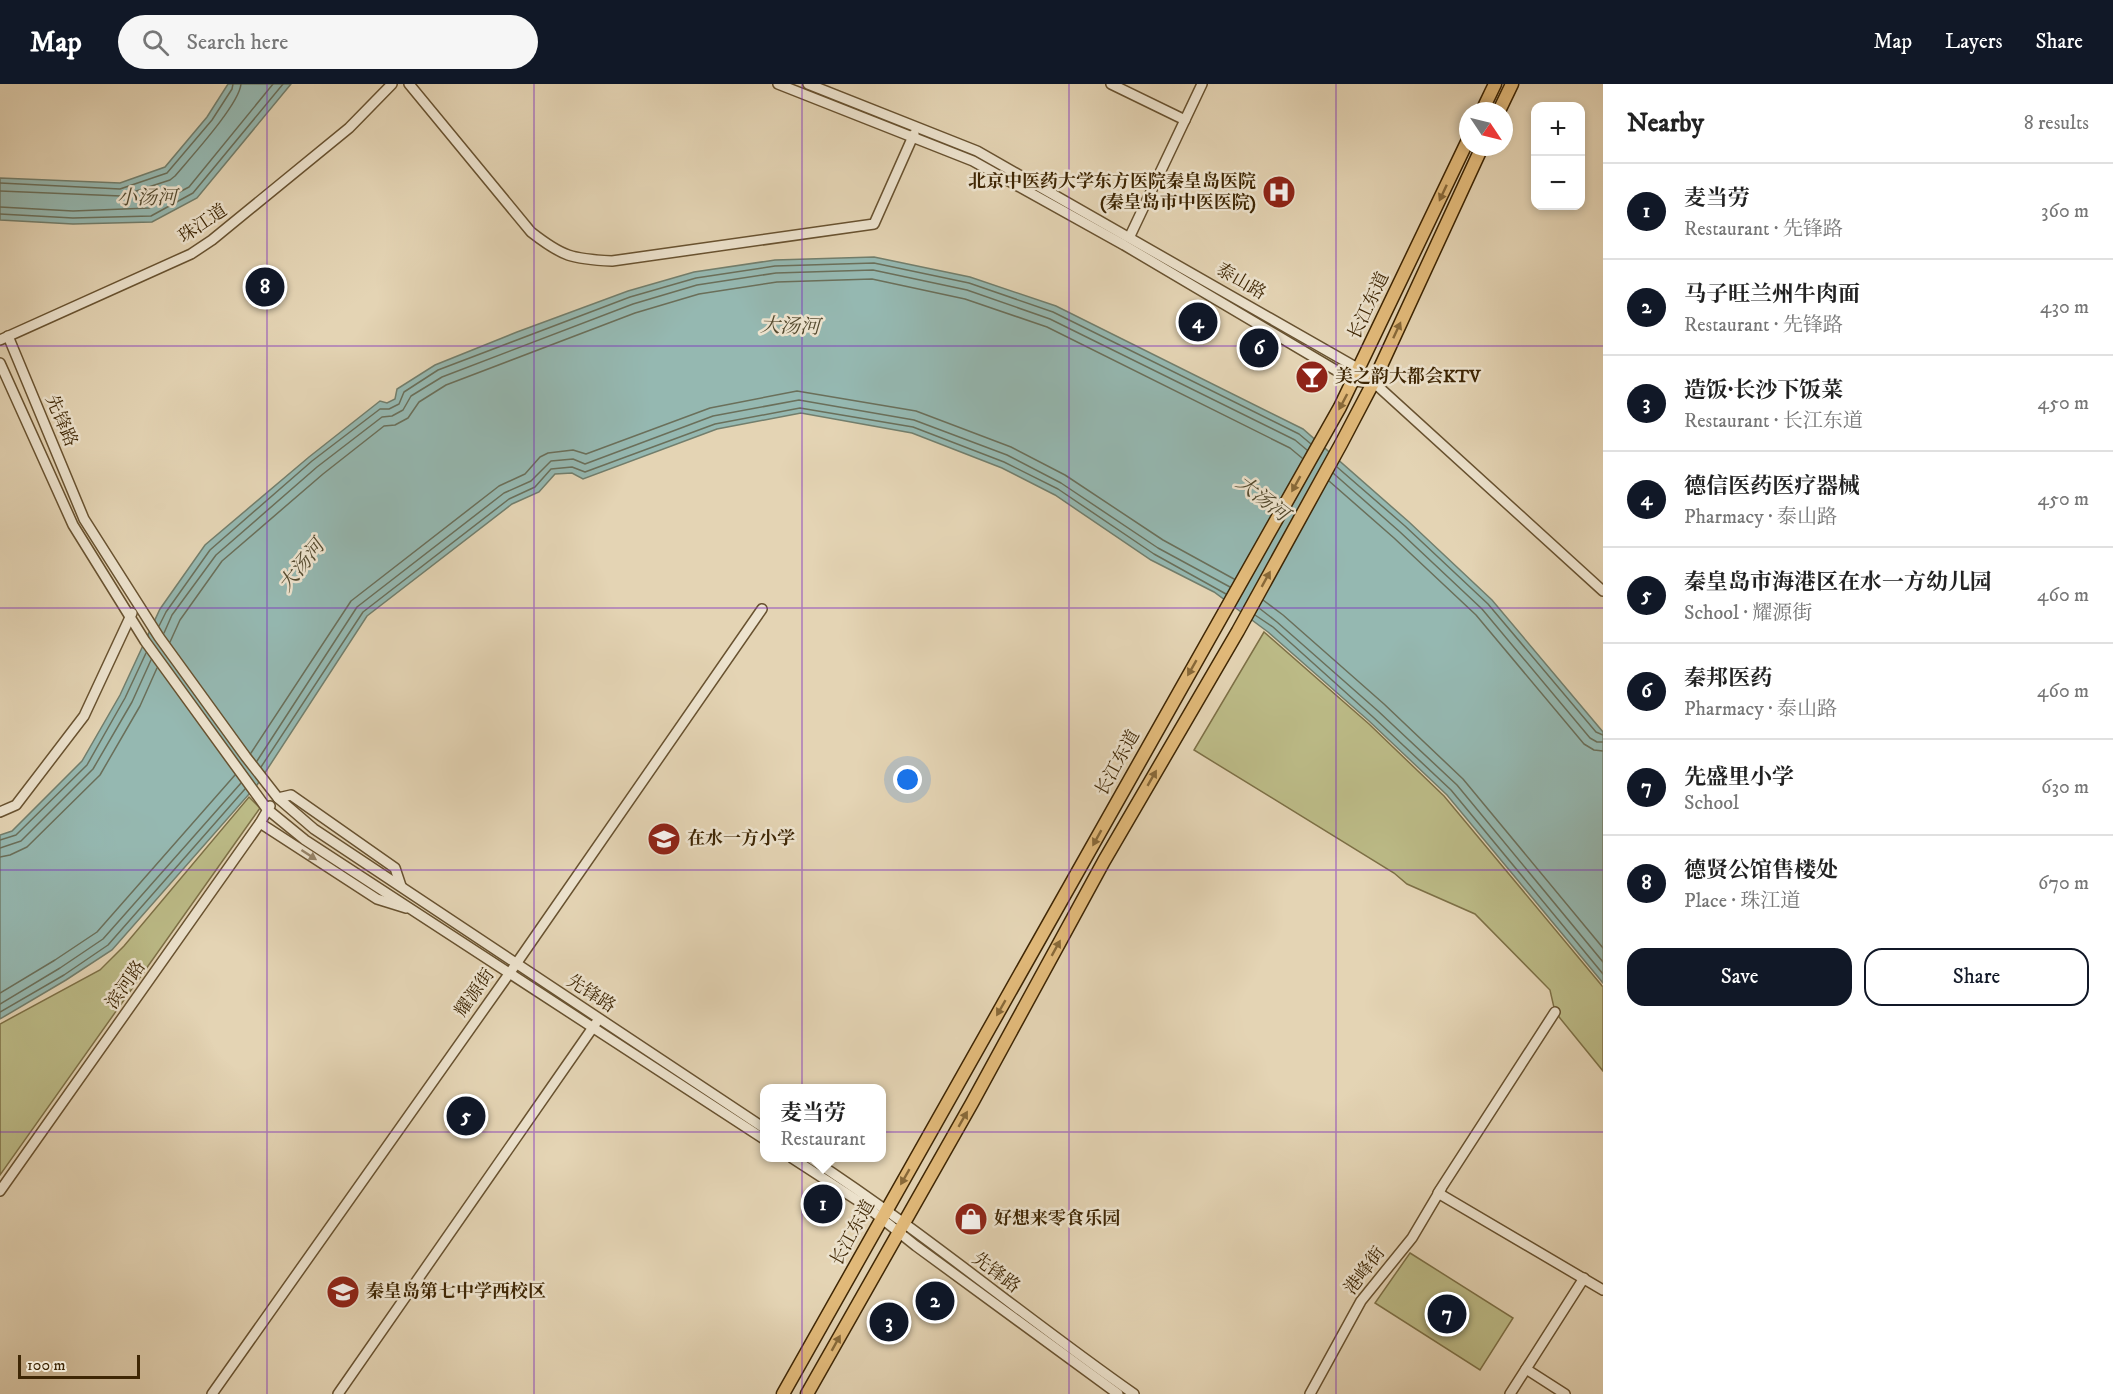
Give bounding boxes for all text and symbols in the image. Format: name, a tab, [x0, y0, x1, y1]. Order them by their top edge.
search box	[118, 15, 538, 69]
text: Map	[30, 25, 82, 60]
icon: search	[139, 26, 172, 59]
text: Search here	[187, 29, 288, 56]
text: Map	[1873, 29, 1912, 55]
text: Layers	[1945, 29, 2003, 55]
text: Share	[2036, 29, 2083, 55]
north arrow	[1459, 102, 1513, 156]
map controls	[1531, 102, 1585, 210]
button: +	[1531, 102, 1585, 156]
text: Nearby	[1627, 107, 1704, 140]
text: 8 results	[2024, 111, 2089, 136]
button: −	[1531, 156, 1585, 210]
place label: 北京中医药大学东方医院秦皇岛医院 (秦皇岛市中医医院)	[968, 171, 1256, 214]
hospital icon: 北京中医药大学东方医院秦皇岛医院 (秦皇岛市中医医院)	[1261, 174, 1297, 210]
one-way arrow	[1438, 185, 1447, 202]
text: 麦当劳	[1684, 185, 1750, 212]
water label: 小汤河	[117, 186, 180, 211]
text: 1	[1643, 199, 1650, 224]
text: 360 m	[2041, 199, 2089, 224]
street label: 珠江道	[174, 200, 232, 248]
text: Restaurant · 先锋路	[1684, 217, 1843, 242]
street label: 泰山路	[1212, 259, 1270, 305]
pin: 8	[246, 264, 284, 310]
street label: 长江东道	[1344, 269, 1394, 343]
text: 马子旺兰州牛肉面	[1684, 281, 1860, 308]
text: 2	[1642, 295, 1651, 320]
text: 430 m	[2040, 295, 2089, 320]
pin: 4	[1178, 300, 1218, 344]
water label: 大汤河	[760, 313, 823, 341]
text: Restaurant · 先锋路	[1684, 313, 1843, 338]
one-way arrow	[1392, 321, 1401, 338]
pin: 6	[1240, 326, 1278, 370]
bar icon: 美之韵大都会KTV	[1294, 359, 1330, 395]
place label: 美之韵大都会KTV	[1335, 366, 1482, 388]
text: 造饭·长沙下饭菜	[1684, 377, 1843, 404]
text: 3	[1643, 391, 1650, 416]
text: 450 m	[2038, 391, 2089, 416]
street label: 先锋路	[40, 392, 82, 450]
one-way arrow	[1338, 393, 1348, 410]
text: Restaurant · 长江东道	[1684, 409, 1863, 434]
water label: 大汤河	[1231, 471, 1296, 529]
text: 德信医药医疗器械	[1684, 473, 1860, 500]
one-way arrow	[1291, 476, 1301, 493]
text: 4	[1641, 487, 1652, 512]
text: 450 m	[2038, 487, 2089, 512]
text: Pharmacy · 泰山路	[1684, 505, 1837, 530]
water label: 大汤河	[273, 532, 332, 597]
text: 秦皇岛市海港区在水一方幼儿园	[1684, 569, 1992, 596]
one-way arrow	[1261, 571, 1271, 588]
text: 5	[1642, 583, 1651, 608]
text: 460 m	[2037, 583, 2089, 608]
text: School · 耀源街	[1684, 601, 1812, 626]
one-way arrow	[1187, 660, 1198, 676]
text: 秦邦医药	[1684, 665, 1772, 692]
text: 6	[1641, 679, 1652, 704]
text: 460 m	[2037, 679, 2089, 704]
text: Pharmacy · 泰山路	[1684, 697, 1837, 722]
street label: 长江东道	[1091, 726, 1145, 800]
text: 先盛里小学	[1684, 764, 1794, 791]
your location	[893, 765, 922, 794]
one-way arrow	[1147, 770, 1158, 786]
text: 7	[1641, 775, 1652, 800]
text: 630 m	[2041, 775, 2089, 800]
text: School	[1684, 791, 1739, 816]
school or university icon: 在水一方小学	[646, 821, 682, 857]
place label: 在水一方小学	[687, 828, 795, 850]
one-way arrow	[1092, 829, 1102, 846]
one-way arrow	[301, 850, 317, 861]
text: 德贤公馆售楼处	[1684, 857, 1838, 884]
text: 8	[1641, 871, 1652, 896]
text: 670 m	[2038, 871, 2089, 896]
text: Place · 珠江道	[1684, 889, 1800, 914]
one-way arrow	[1051, 939, 1061, 956]
button: Save	[1627, 948, 1852, 1006]
button: Share	[1864, 948, 2089, 1006]
street label: 滨河路	[102, 957, 150, 1013]
street label: 耀源街	[451, 965, 499, 1021]
street label: 先锋路	[562, 970, 620, 1018]
one-way arrow	[996, 999, 1006, 1016]
popup	[760, 1084, 886, 1162]
pin: 5	[446, 1094, 486, 1138]
text: 麦当劳	[780, 1100, 846, 1127]
one-way arrow	[958, 1110, 968, 1127]
text: Restaurant	[780, 1127, 866, 1152]
one-way arrow	[900, 1169, 910, 1186]
pin: 1	[804, 1182, 842, 1226]
street label: 长江东道	[826, 1196, 880, 1270]
shop icon: 好想来零食乐园	[953, 1201, 989, 1237]
place label: 好想来零食乐园	[994, 1208, 1120, 1230]
street label: 港峰街	[1340, 1243, 1390, 1299]
street label: 先锋路	[968, 1248, 1024, 1298]
school or university icon: 秦皇岛第七中学西校区	[325, 1274, 361, 1310]
pin: 2	[916, 1278, 954, 1324]
place label: 秦皇岛第七中学西校区	[366, 1281, 546, 1303]
pin: 7	[1428, 1292, 1466, 1336]
pin: 3	[870, 1300, 908, 1344]
one-way arrow	[830, 1335, 841, 1351]
scale bar	[18, 1352, 140, 1380]
text: 100 m	[27, 1355, 66, 1375]

